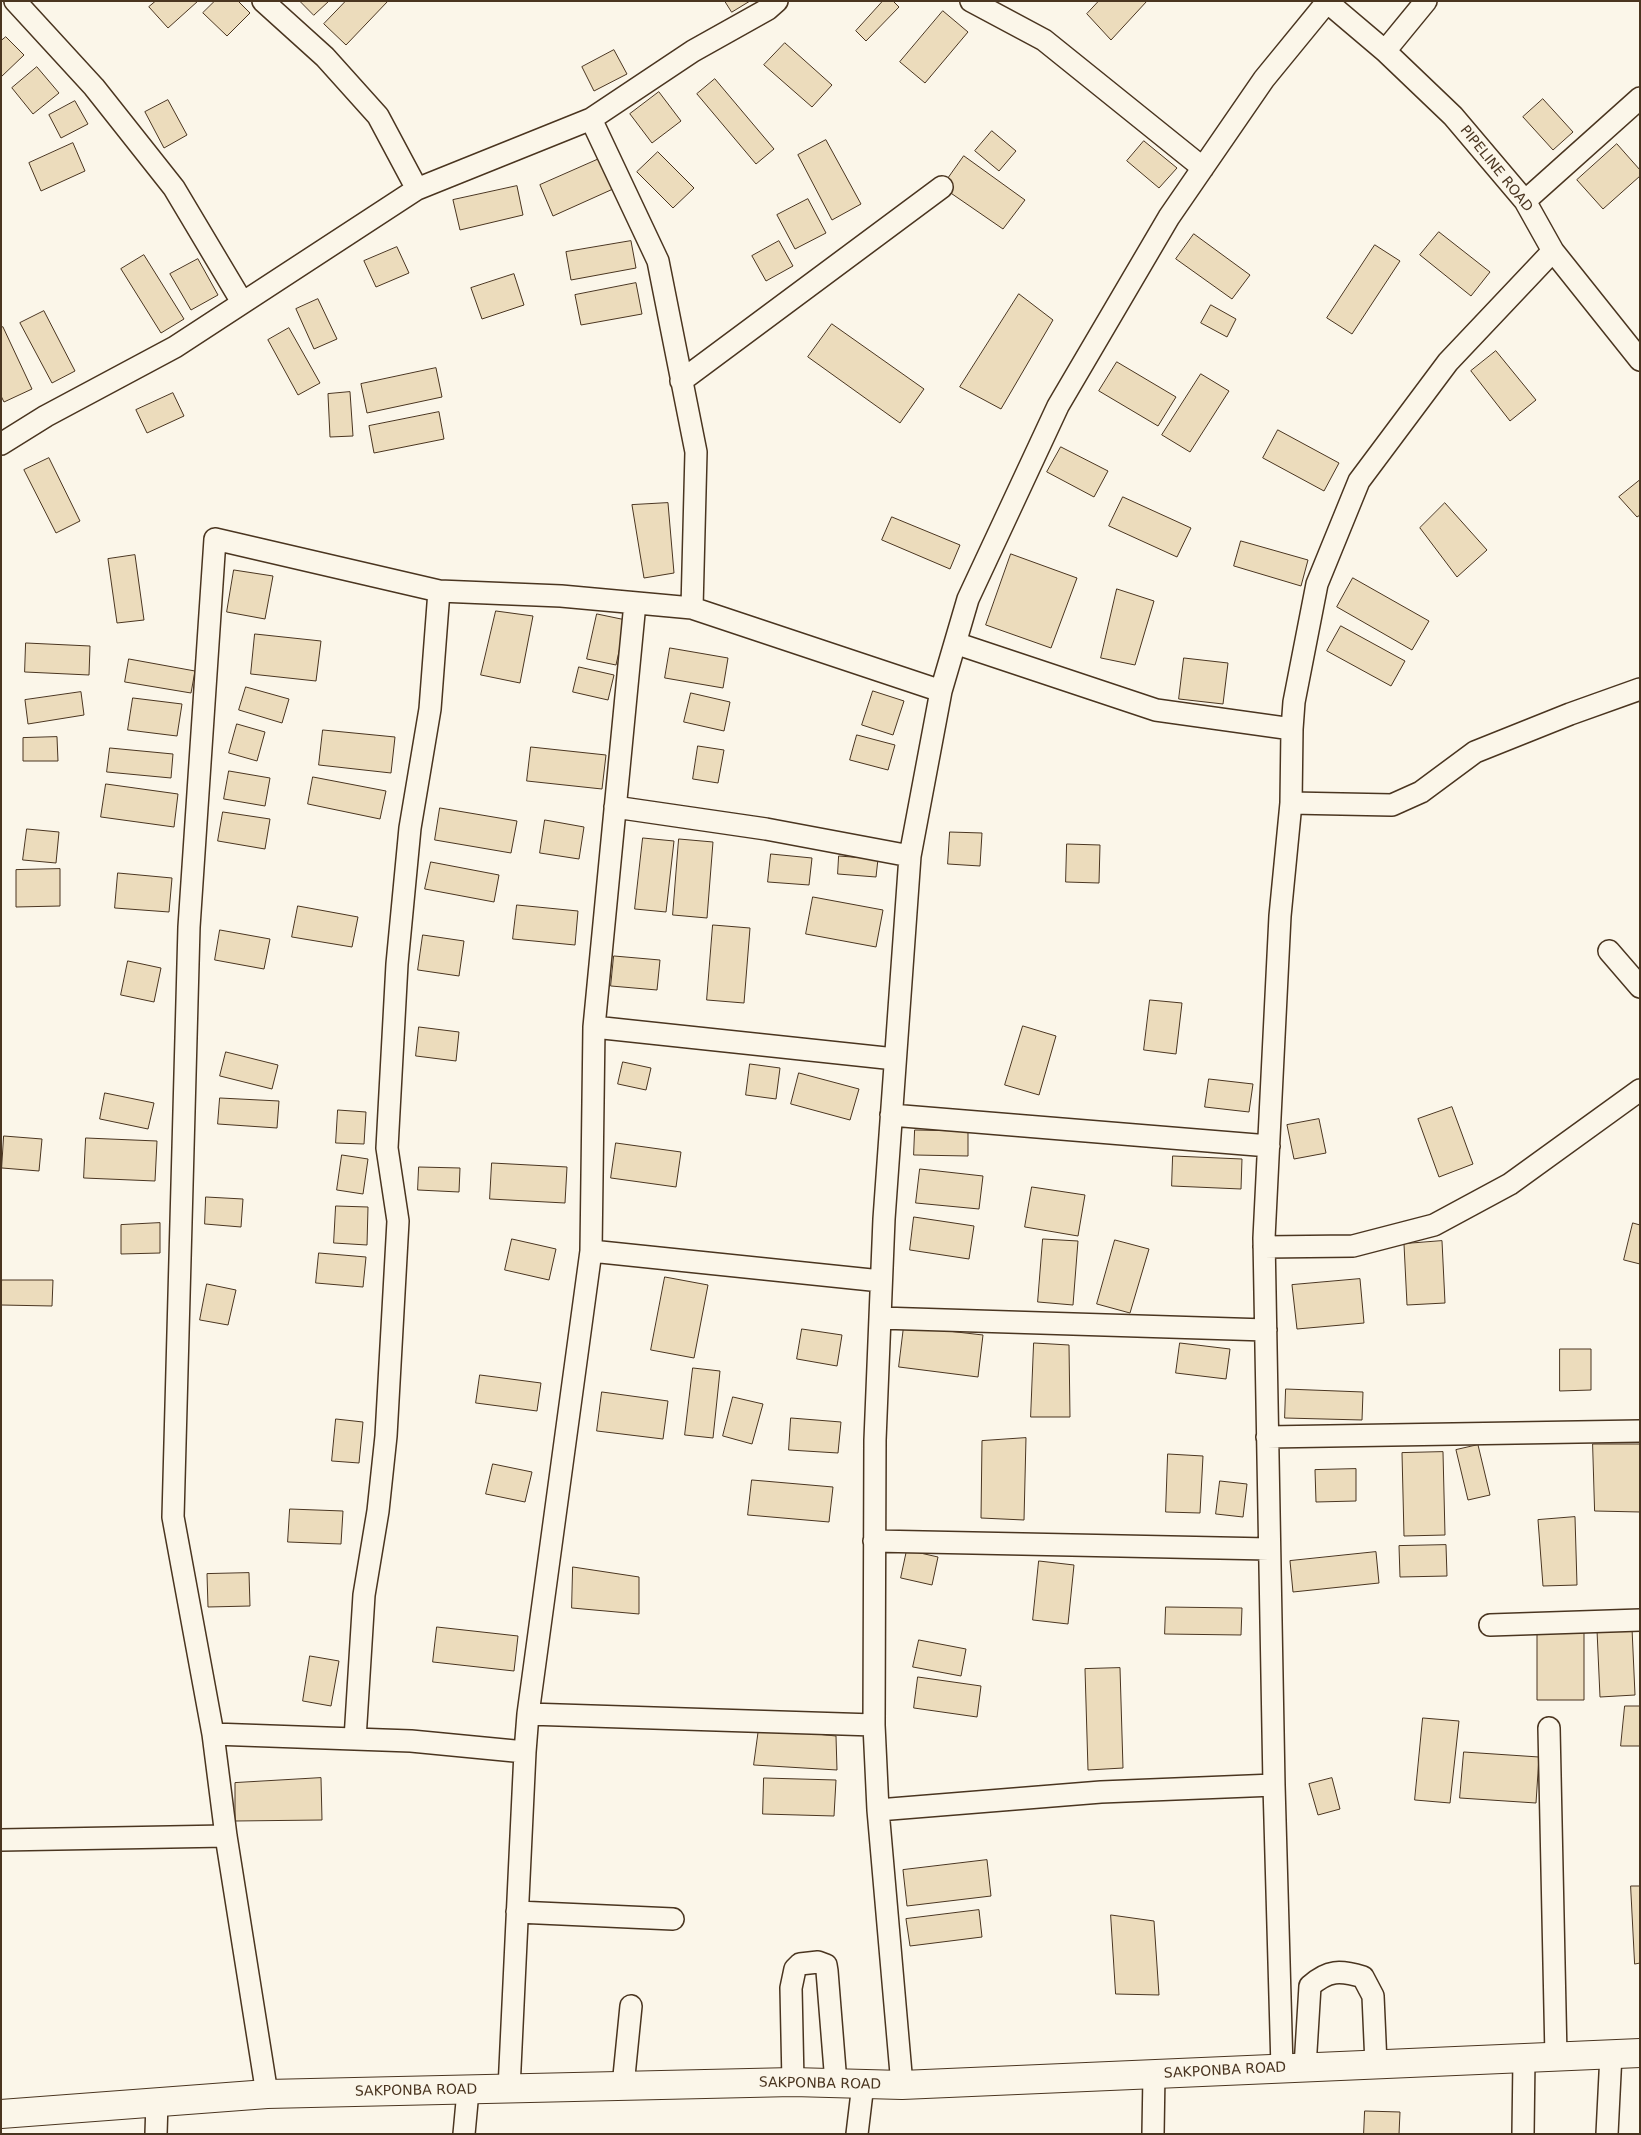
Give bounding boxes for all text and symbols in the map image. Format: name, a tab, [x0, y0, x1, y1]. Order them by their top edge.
street label: PIPELINE ROAD	[1456, 122, 1536, 216]
street label: SAKPONBA ROAD	[1163, 2059, 1287, 2083]
street label: SAKPONBA ROAD	[759, 2075, 881, 2093]
street label: SAKPONBA ROAD	[355, 2082, 477, 2100]

